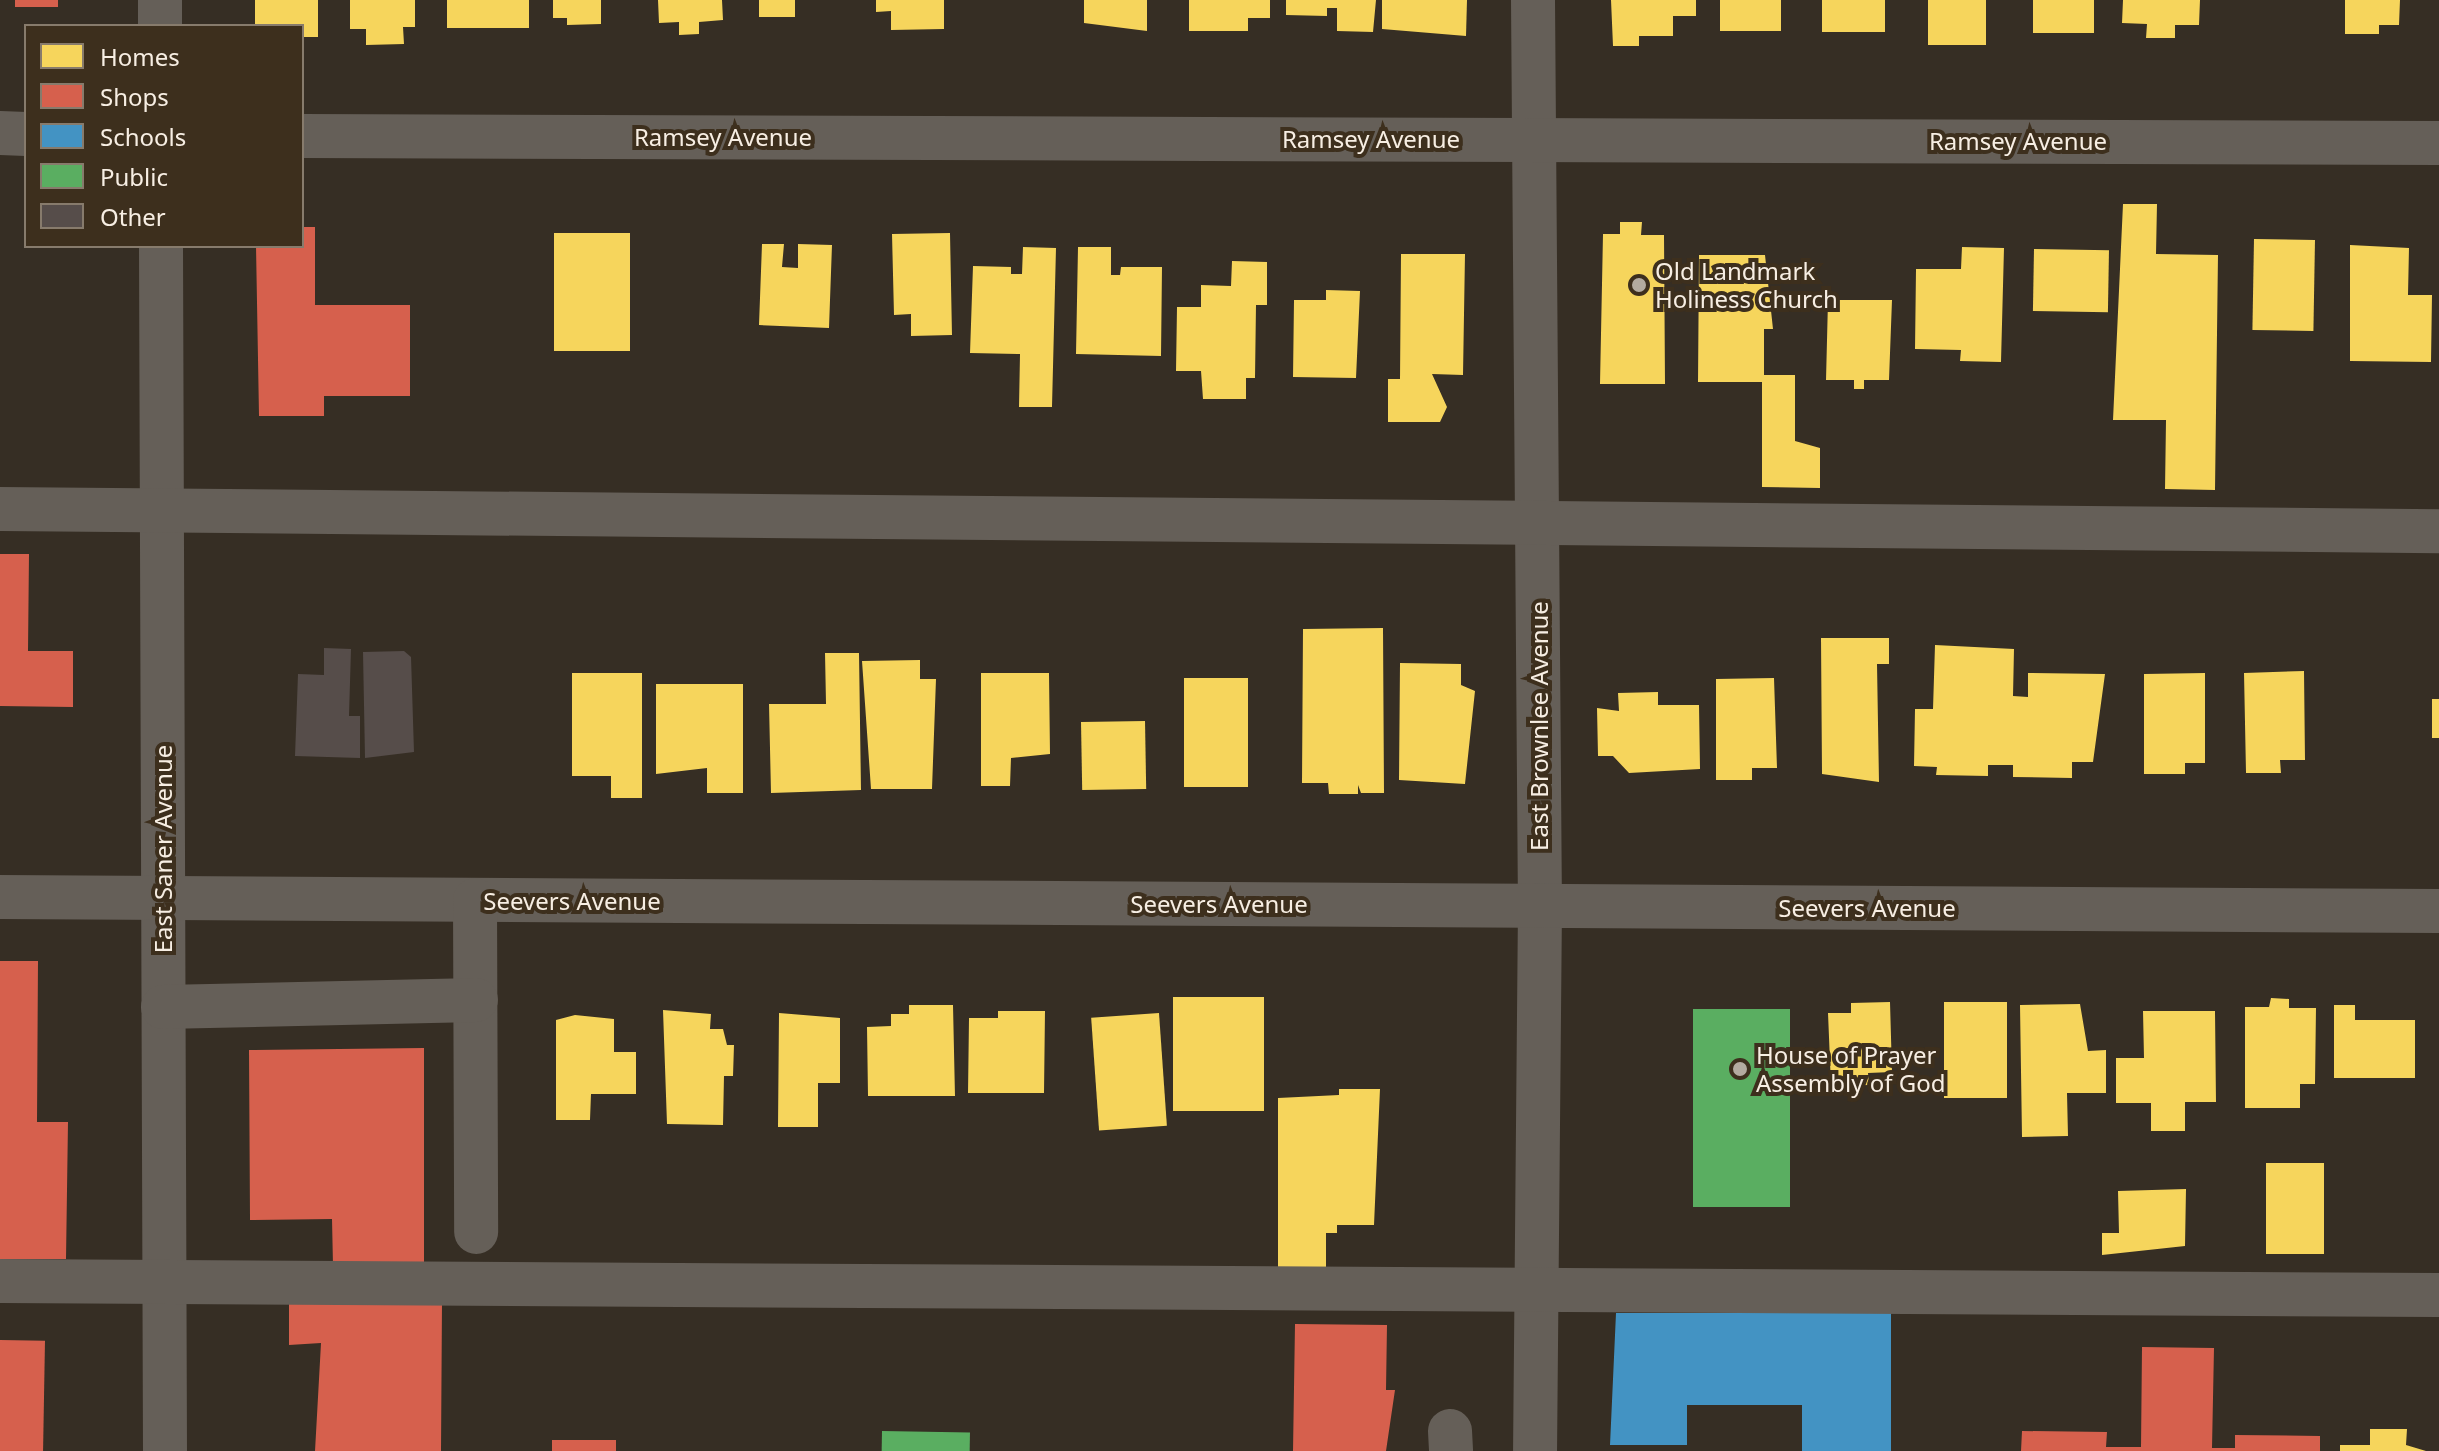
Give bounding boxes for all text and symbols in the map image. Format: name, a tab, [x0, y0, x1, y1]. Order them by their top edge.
legend	[24, 24, 304, 248]
text: Homes	[100, 40, 180, 73]
text: Shops	[100, 80, 169, 113]
text: Schools	[100, 120, 186, 153]
street label: Ramsey Avenue	[634, 123, 812, 151]
street label: Ramsey Avenue	[1282, 125, 1460, 153]
street label: Ramsey Avenue	[1929, 127, 2107, 155]
text: Public	[100, 160, 168, 193]
text: Other	[100, 200, 166, 233]
place label: Old Landmark Holiness Church	[1655, 257, 1838, 313]
marker: Old Landmark Holiness Church	[1630, 276, 1648, 294]
street label: East Brownlee Avenue	[1525, 601, 1553, 851]
street label: East Saner Avenue	[149, 745, 177, 953]
street label: Seevers Avenue	[483, 887, 661, 915]
street label: Seevers Avenue	[1130, 890, 1308, 918]
street label: Seevers Avenue	[1778, 894, 1956, 922]
place label: House of Prayer Assembly of God	[1756, 1041, 1946, 1097]
marker: House of Prayer Assembly of God	[1731, 1060, 1749, 1078]

